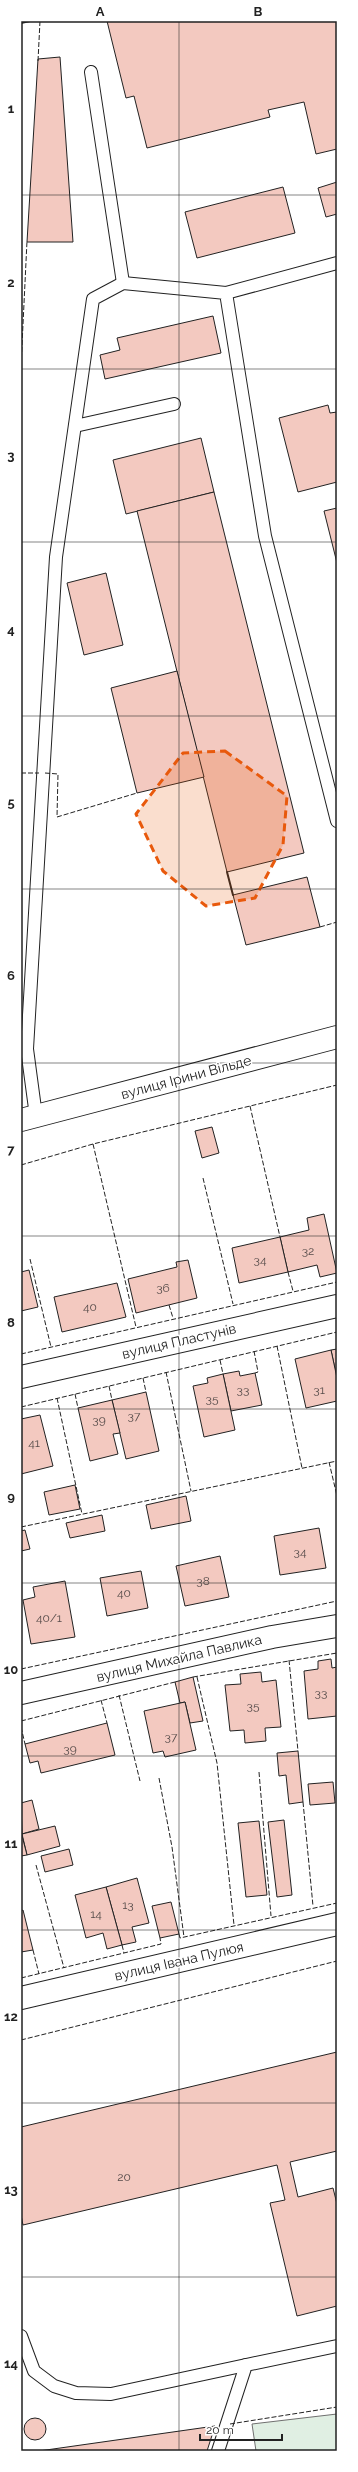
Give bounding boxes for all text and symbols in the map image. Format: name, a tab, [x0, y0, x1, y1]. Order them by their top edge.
text: A	[96, 4, 105, 19]
text: B	[254, 4, 263, 19]
text: 1	[8, 101, 15, 116]
text: 2	[7, 275, 15, 290]
text: 3	[7, 448, 15, 463]
text: 4	[7, 622, 15, 637]
text: 5	[7, 795, 15, 810]
text: 6	[7, 968, 15, 983]
street label: вулиця Ірини Вільде	[119, 1052, 253, 1102]
text: 7	[7, 1142, 15, 1157]
house number: 32	[302, 1244, 314, 1258]
house number: 34	[254, 1253, 267, 1267]
house number: 36	[156, 1281, 170, 1295]
house number: 40	[83, 1300, 97, 1314]
text: 8	[7, 1315, 15, 1330]
street label: вулиця Пластунів	[120, 1320, 238, 1362]
house number: 33	[237, 1383, 249, 1397]
house number: 31	[313, 1383, 325, 1397]
house number: 35	[206, 1392, 219, 1406]
house number: 37	[128, 1409, 141, 1423]
house number: 39	[92, 1413, 106, 1427]
house number: 41	[28, 1436, 40, 1450]
text: 9	[7, 1489, 15, 1504]
house number: 34	[294, 1545, 307, 1559]
house number: 38	[196, 1574, 210, 1588]
house number: 40	[117, 1586, 131, 1600]
house number: 40/1	[36, 1611, 62, 1625]
street label: вулиця Михайла Павлика	[95, 1631, 263, 1685]
text: 10	[4, 1662, 18, 1677]
house number: 33	[315, 1686, 327, 1700]
house number: 35	[247, 1699, 260, 1713]
house number: 37	[165, 1730, 178, 1744]
house number: 39	[63, 1742, 77, 1756]
text: 11	[5, 1836, 18, 1851]
house number: 13	[122, 1898, 134, 1912]
house number: 14	[90, 1907, 102, 1921]
street label: вулиця Івана Пулюя	[113, 1938, 245, 1984]
text: 12	[4, 2009, 18, 2024]
house number: 20	[117, 2170, 131, 2184]
text: 13	[4, 2182, 18, 2197]
text: 14	[4, 2356, 18, 2371]
scale bar	[200, 2416, 282, 2442]
text: 20 m	[206, 2423, 234, 2437]

